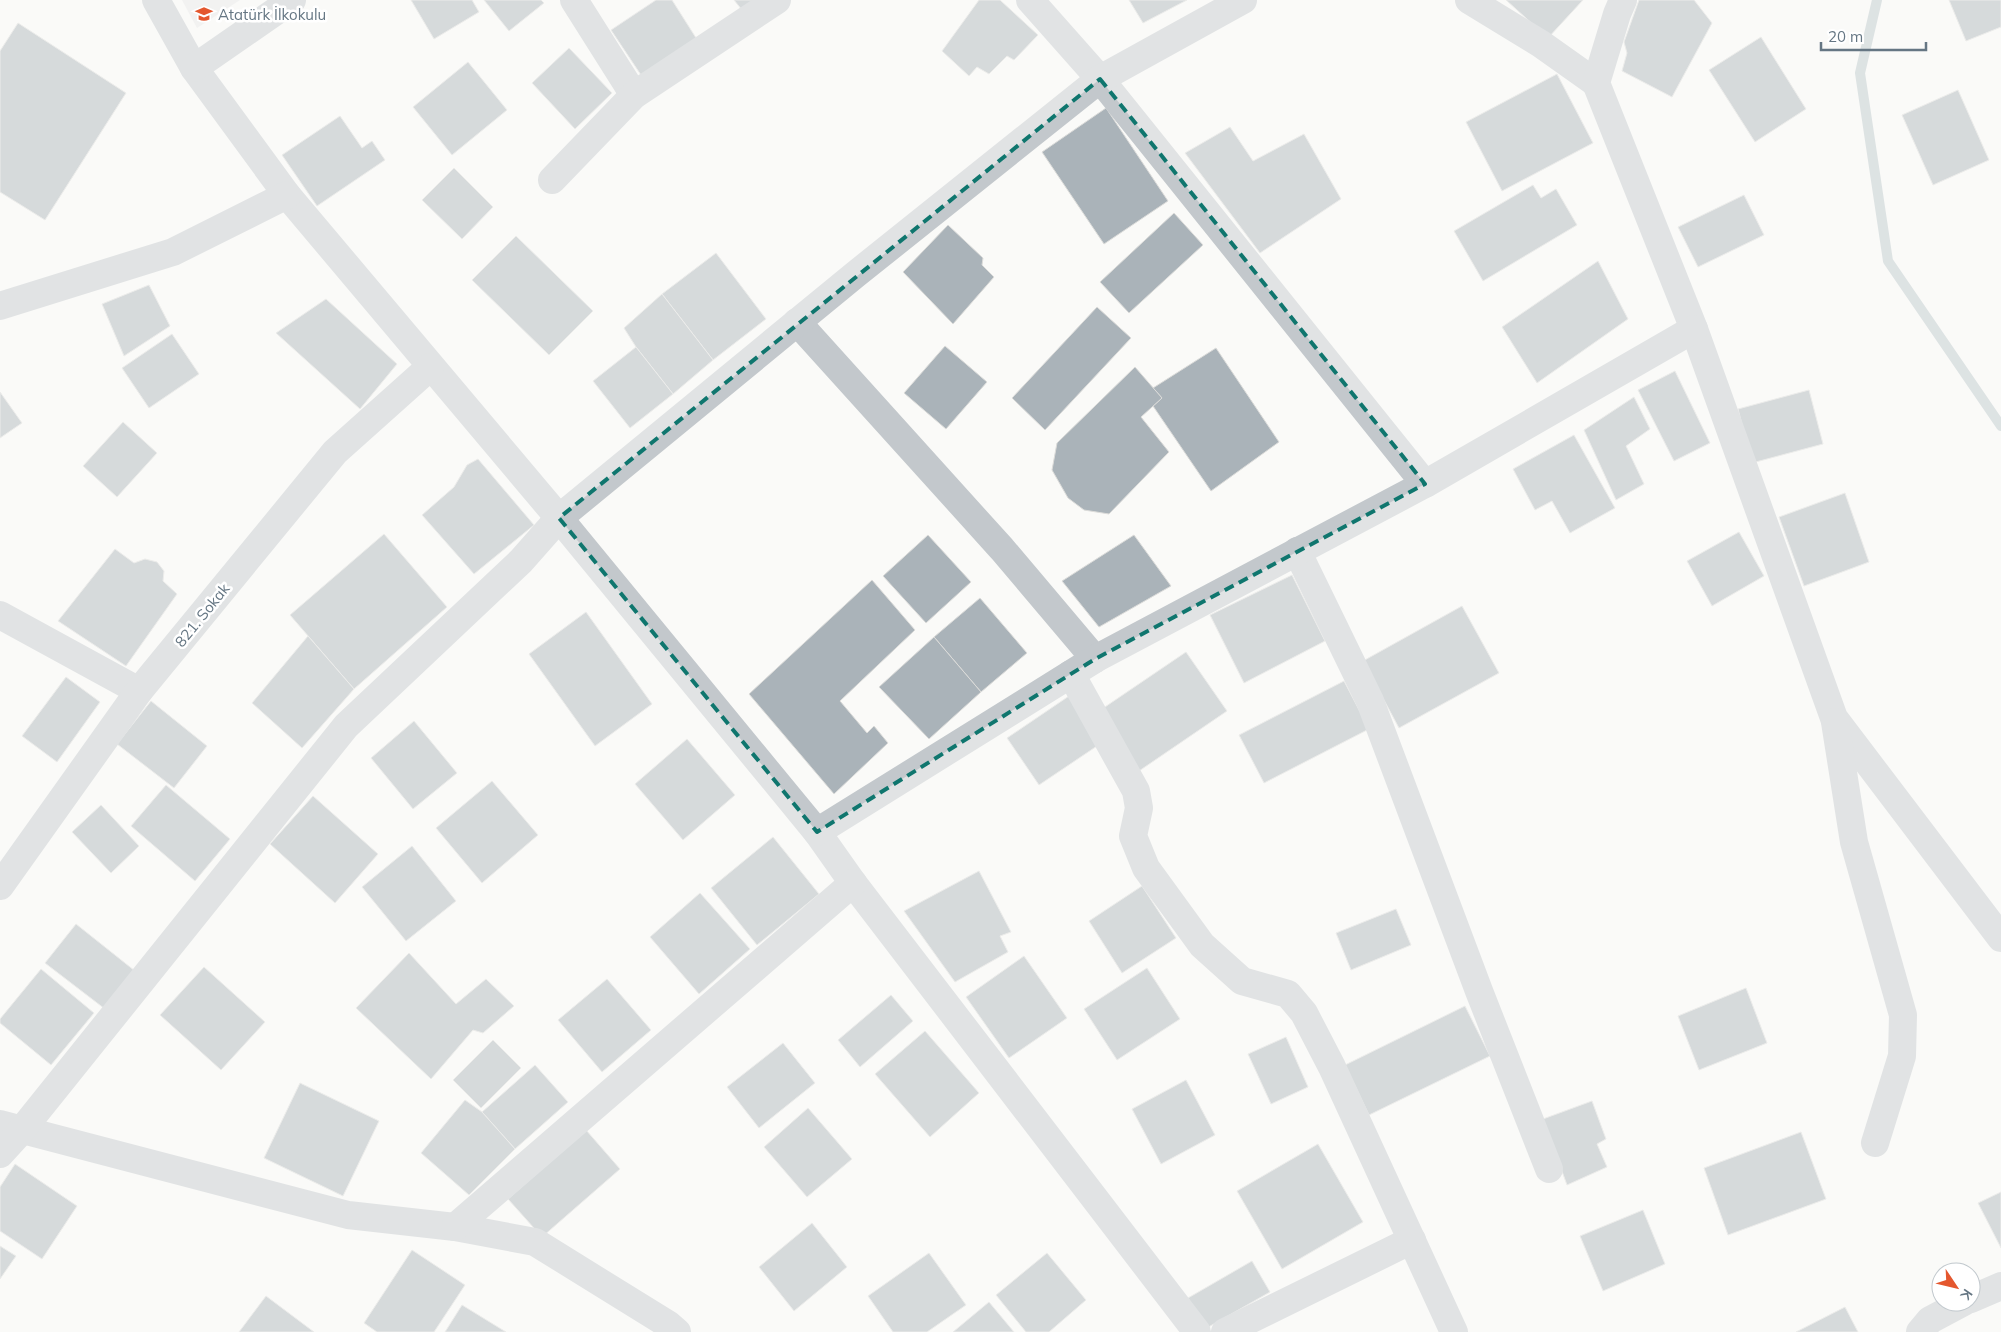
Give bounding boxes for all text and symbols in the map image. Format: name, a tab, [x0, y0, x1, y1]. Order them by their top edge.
school or university icon: Atatürk İlkokulu	[194, 4, 214, 24]
place label: Atatürk İlkokulu	[218, 5, 326, 24]
scale bar	[1821, 20, 1926, 52]
text: 20 m	[1828, 27, 1863, 46]
street label: 821. Sokak	[171, 579, 234, 651]
north arrow	[1931, 1262, 1981, 1312]
text: K	[1956, 1285, 1977, 1304]

